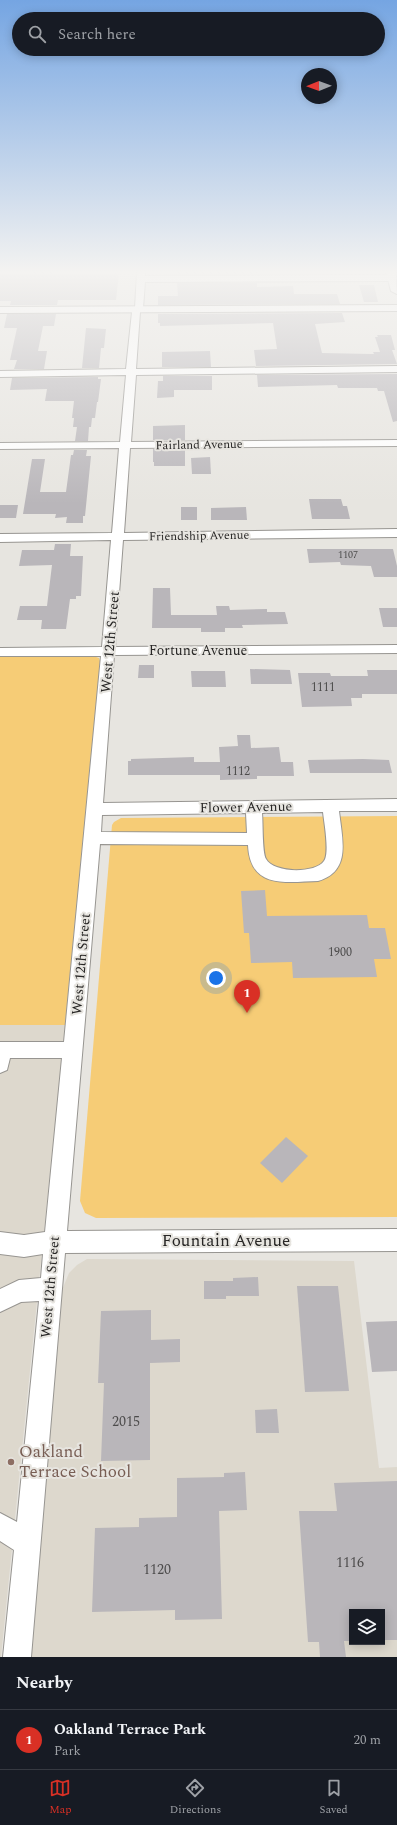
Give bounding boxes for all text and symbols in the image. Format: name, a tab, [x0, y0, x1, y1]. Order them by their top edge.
search box	[12, 12, 385, 56]
icon: search	[26, 23, 48, 45]
text: Search here	[58, 23, 136, 46]
north arrow	[301, 68, 337, 104]
street label: Fairland Avenue	[155, 435, 243, 455]
street label: Friendship Avenue	[149, 526, 250, 546]
house number: 1107	[338, 547, 358, 563]
street label: West 12th Street	[95, 590, 125, 694]
street label: Fortune Avenue	[149, 640, 248, 661]
house number: 1111	[311, 678, 335, 697]
house number: 1112	[226, 762, 250, 781]
street label: Flower Avenue	[200, 796, 293, 818]
street label: West 12th Street	[66, 912, 96, 1016]
house number: 1900	[328, 943, 352, 962]
your location	[206, 968, 226, 988]
pin: 1	[234, 980, 260, 1013]
street label: Fountain Avenue	[162, 1228, 290, 1254]
street label: West 12th Street	[35, 1235, 65, 1339]
house number: 2015	[112, 1411, 140, 1432]
place label: Oakland Terrace School	[19, 1439, 131, 1485]
marker: Oakland Terrace School	[6, 1457, 16, 1467]
house number: 1116	[336, 1552, 364, 1573]
house number: 1120	[143, 1559, 171, 1580]
map controls	[349, 1609, 385, 1645]
button: layers	[349, 1609, 385, 1645]
text: Nearby	[16, 1670, 72, 1696]
text: Oakland Terrace Park	[54, 1718, 206, 1741]
text: 1	[25, 1730, 33, 1750]
text: 20 m	[354, 1730, 381, 1750]
text: Park	[54, 1741, 81, 1761]
tab: Map	[49, 1777, 71, 1818]
tab: Directions	[170, 1777, 221, 1818]
tab: Saved	[320, 1777, 348, 1818]

